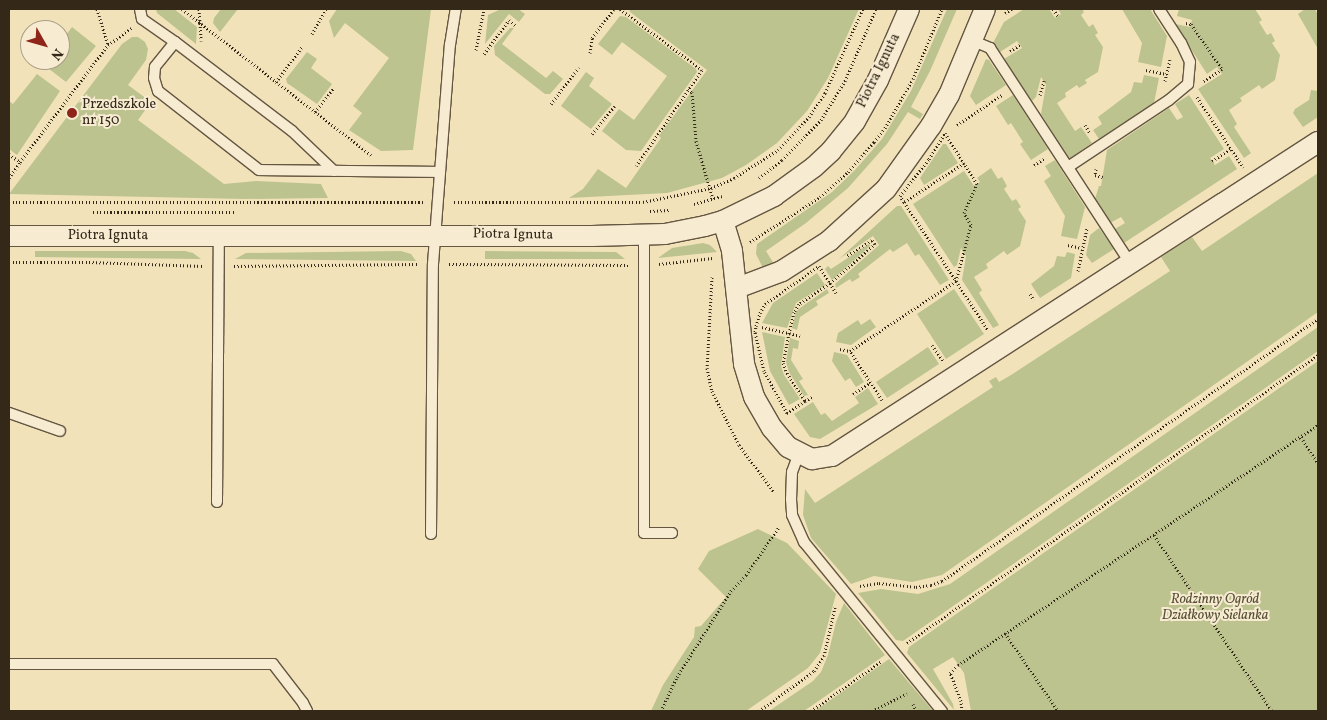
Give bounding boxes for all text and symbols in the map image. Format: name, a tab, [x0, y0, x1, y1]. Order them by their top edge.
north arrow	[20, 20, 70, 70]
street label: Piotra Ignuta	[854, 31, 904, 111]
text: N	[46, 44, 67, 64]
place label: Przedszkole nr 150	[82, 97, 156, 130]
marker: Przedszkole nr 150	[66, 107, 78, 119]
street label: Piotra Ignuta	[473, 226, 553, 244]
street label: Piotra Ignuta	[68, 228, 148, 244]
park label: Rodzinny Ogród Działkowy Sielanka	[1162, 592, 1268, 624]

